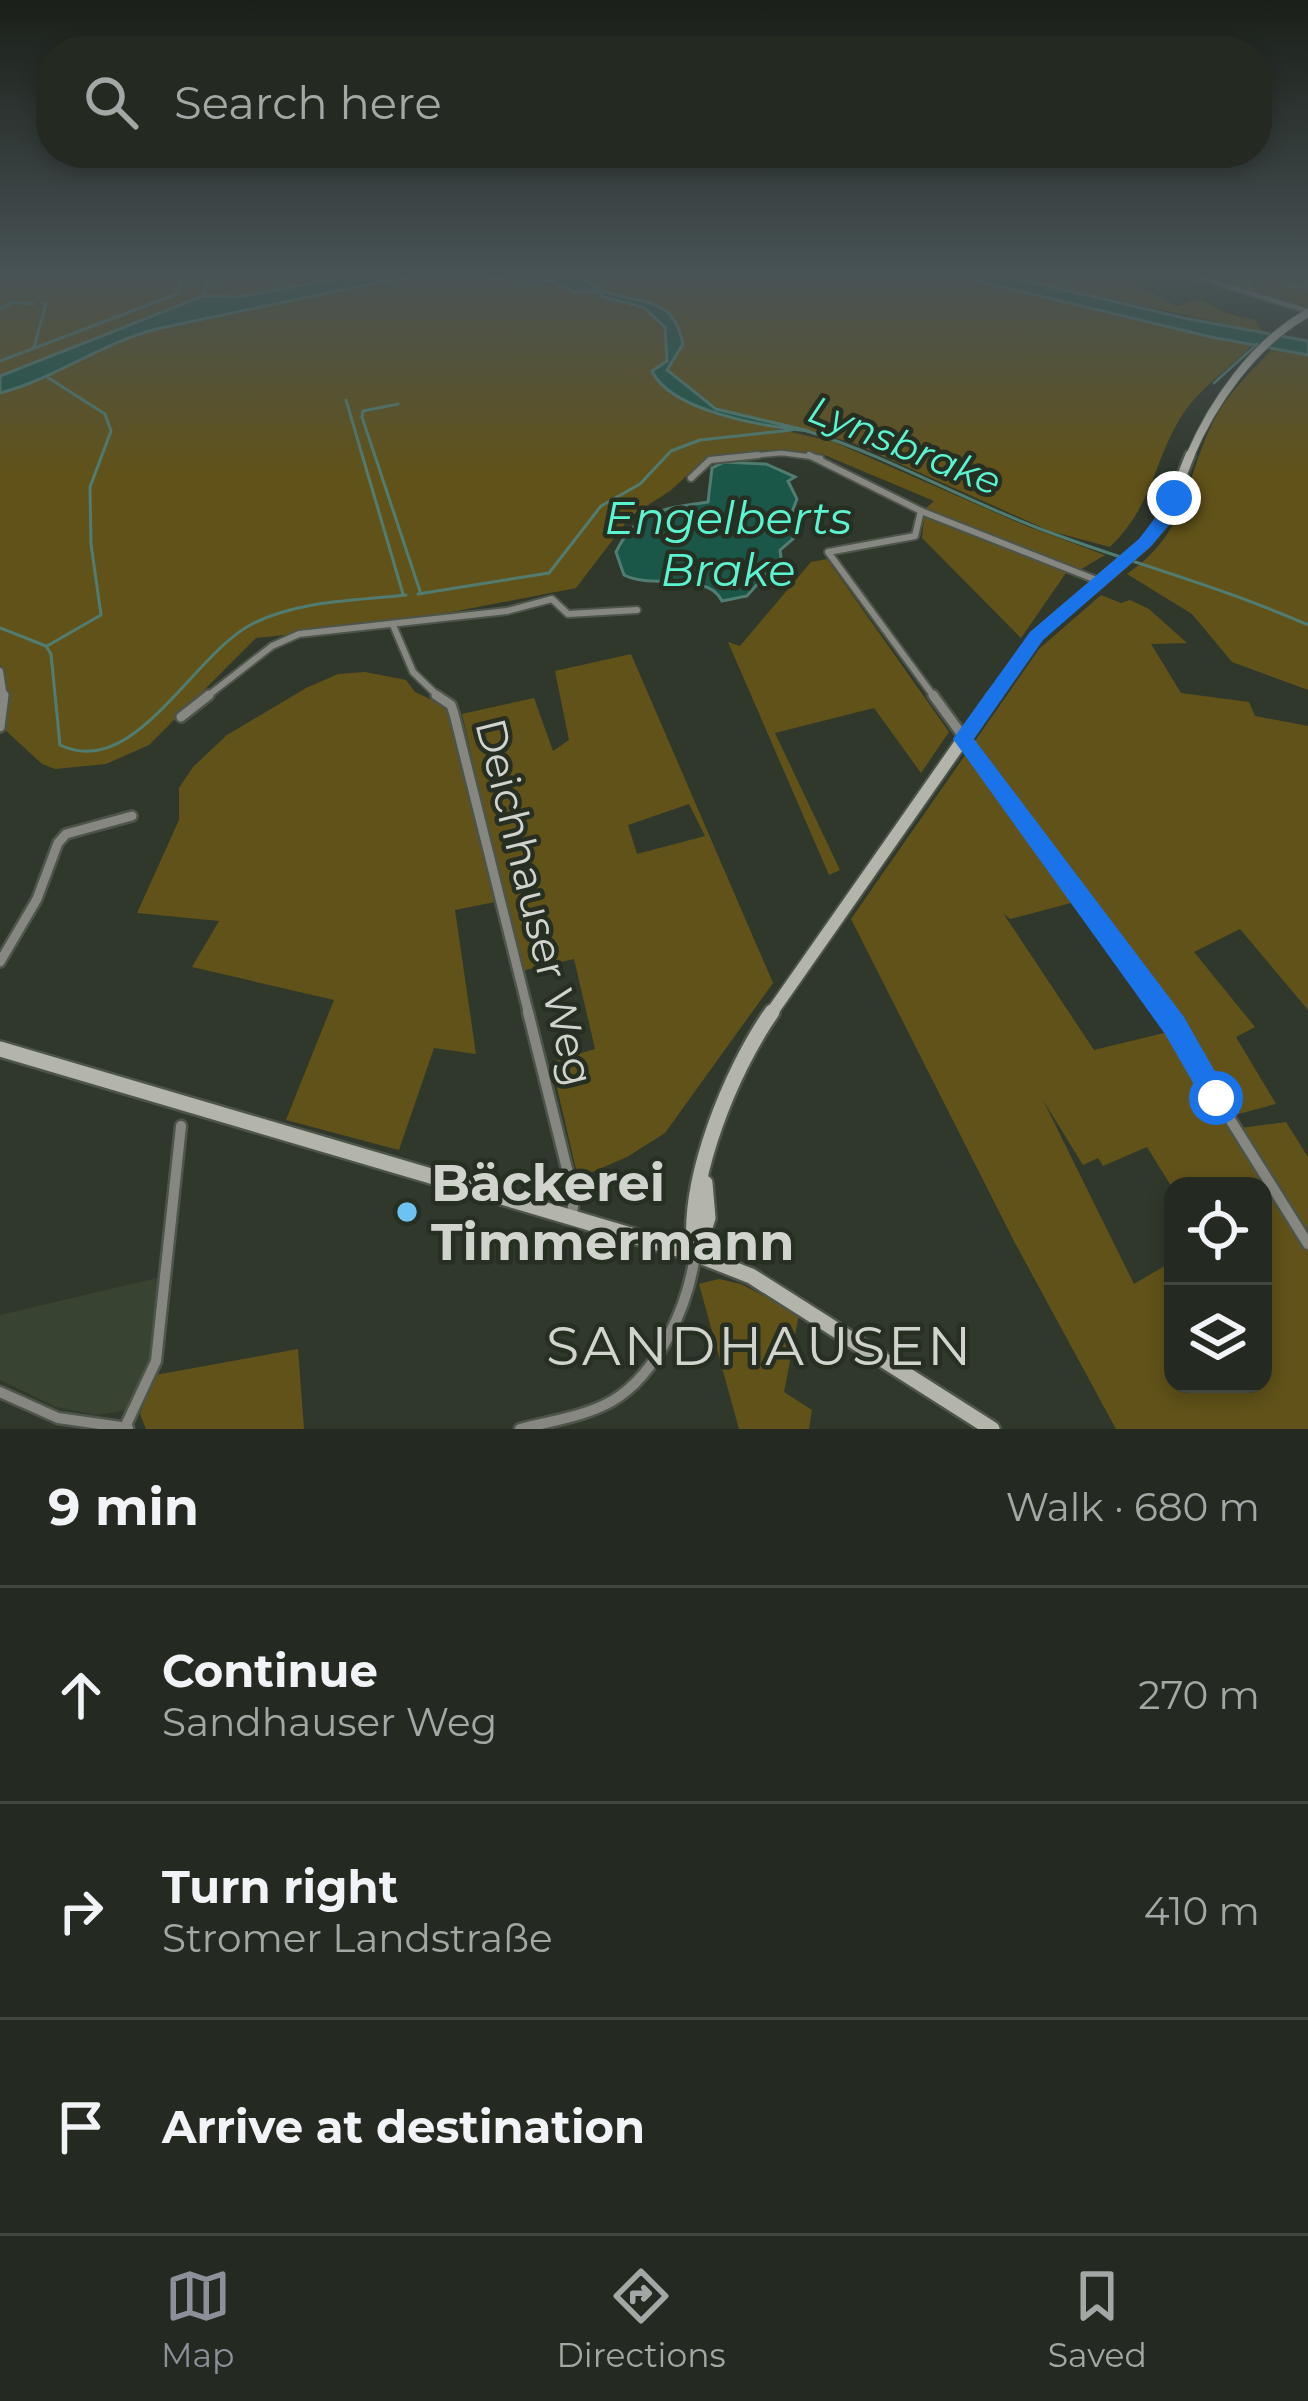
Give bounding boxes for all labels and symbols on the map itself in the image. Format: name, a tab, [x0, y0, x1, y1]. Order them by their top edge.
water label: Lynsbrake	[802, 385, 1008, 505]
route end	[1147, 471, 1201, 525]
water label: Engelberts Brake	[604, 490, 852, 597]
street label: Deichhauser Weg	[464, 713, 606, 1091]
route start	[1189, 1071, 1243, 1125]
place label: Bäckerei Timmermann	[431, 1152, 795, 1273]
marker: Bäckerei Timmermann	[394, 1199, 420, 1225]
district label: SANDHAUSEN	[546, 1313, 974, 1379]

